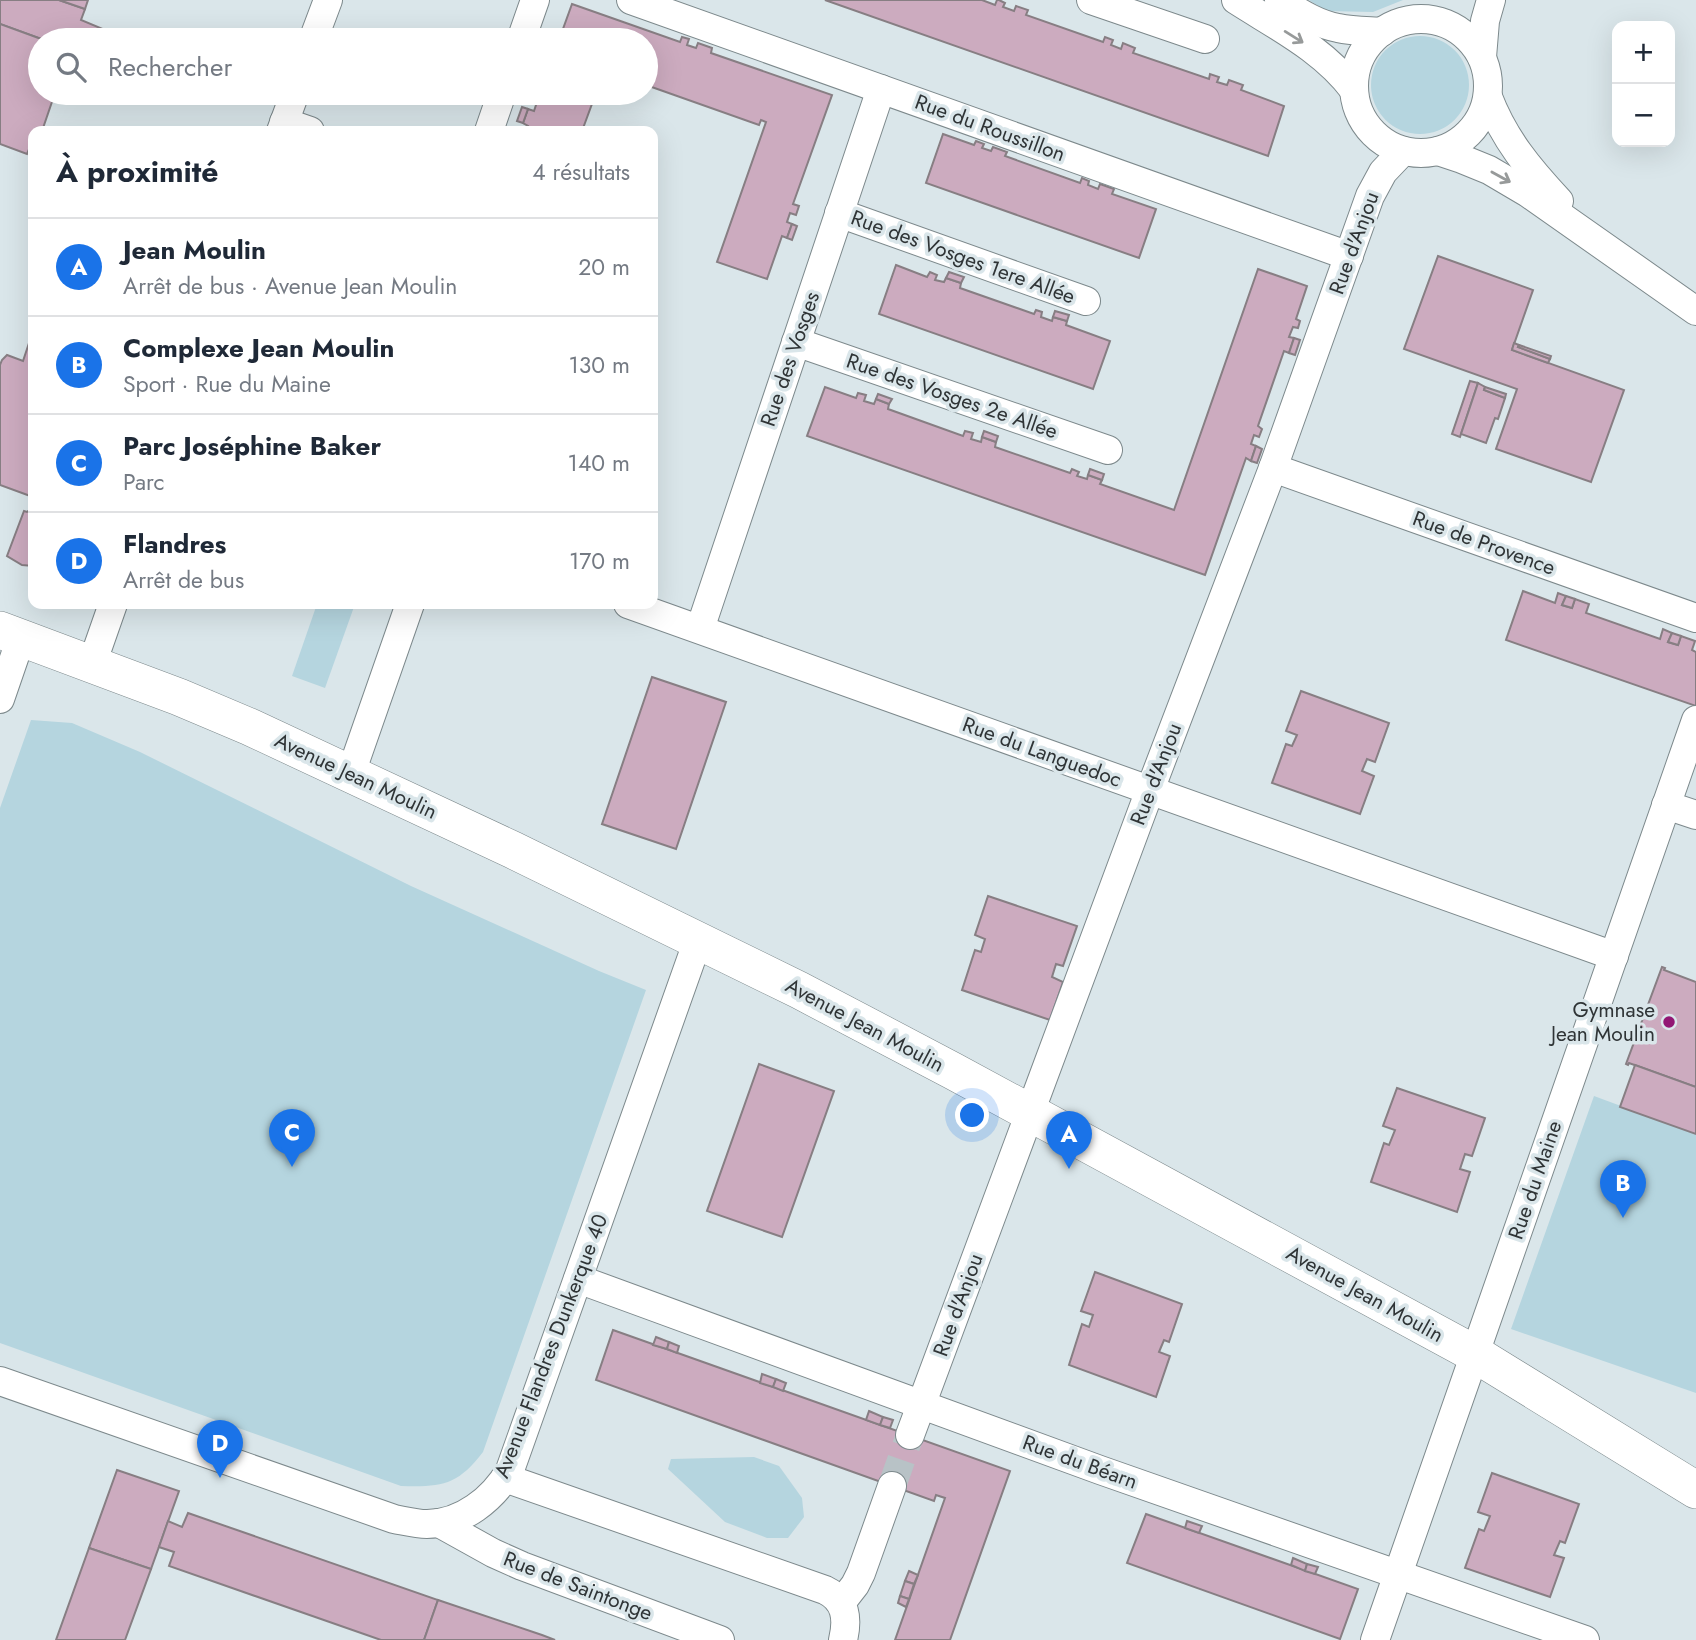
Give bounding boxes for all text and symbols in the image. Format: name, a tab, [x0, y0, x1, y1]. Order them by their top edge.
map controls	[1612, 21, 1675, 147]
button: +	[1612, 21, 1675, 84]
search box	[28, 28, 658, 105]
one-way arrow	[1283, 30, 1303, 44]
icon: search	[52, 48, 90, 86]
text: Rechercher	[108, 48, 232, 86]
button: −	[1612, 84, 1675, 147]
street label: Rue du Roussillon	[911, 87, 1069, 169]
text: À proximité	[56, 150, 219, 193]
text: 4 résultats	[532, 155, 630, 189]
one-way arrow	[1490, 170, 1511, 184]
street label: Rue d'Anjou	[1322, 187, 1386, 299]
street label: Rue des Vosges 1ere Allée	[847, 202, 1079, 312]
text: Jean Moulin	[123, 231, 266, 269]
text: A	[71, 250, 87, 284]
text: 20 m	[578, 250, 630, 284]
text: Arrêt de bus · Avenue Jean Moulin	[123, 269, 457, 303]
street label: Rue des Vosges	[753, 288, 827, 430]
text: Complexe Jean Moulin	[123, 329, 394, 367]
street label: Rue des Vosges 2e Allée	[842, 346, 1062, 446]
text: B	[71, 348, 87, 382]
text: 130 m	[568, 348, 630, 382]
text: Sport · Rue du Maine	[123, 367, 331, 401]
text: Parc Joséphine Baker	[123, 427, 381, 465]
text: C	[71, 446, 87, 480]
text: 140 m	[568, 446, 630, 480]
text: Parc	[123, 465, 165, 499]
street label: Rue de Provence	[1409, 503, 1560, 583]
text: Flandres	[123, 525, 226, 563]
text: D	[71, 544, 87, 578]
text: 170 m	[569, 544, 630, 578]
text: Arrêt de bus	[123, 563, 244, 597]
street label: Rue du Languedoc	[958, 709, 1126, 795]
street label: Rue d'Anjou	[1123, 719, 1189, 829]
street label: Avenue Jean Moulin	[270, 725, 442, 827]
street label: Avenue Jean Moulin	[780, 970, 950, 1080]
place label: Gymnase Jean Moulin	[1548, 995, 1655, 1049]
marker: Gymnase Jean Moulin	[1661, 1014, 1677, 1030]
your location	[955, 1098, 989, 1132]
pin: C	[269, 1109, 315, 1167]
pin: A	[1046, 1111, 1092, 1169]
street label: Rue du Maine	[1501, 1117, 1569, 1243]
pin: B	[1600, 1160, 1646, 1218]
street label: Avenue Flandres Dunkerque 40	[487, 1210, 615, 1482]
street label: Avenue Jean Moulin	[1281, 1238, 1449, 1350]
street label: Rue d'Anjou	[926, 1249, 990, 1361]
pin: D	[197, 1420, 243, 1478]
street label: Rue du Béarn	[1018, 1427, 1142, 1497]
street label: Rue de Saintonge	[499, 1544, 657, 1628]

